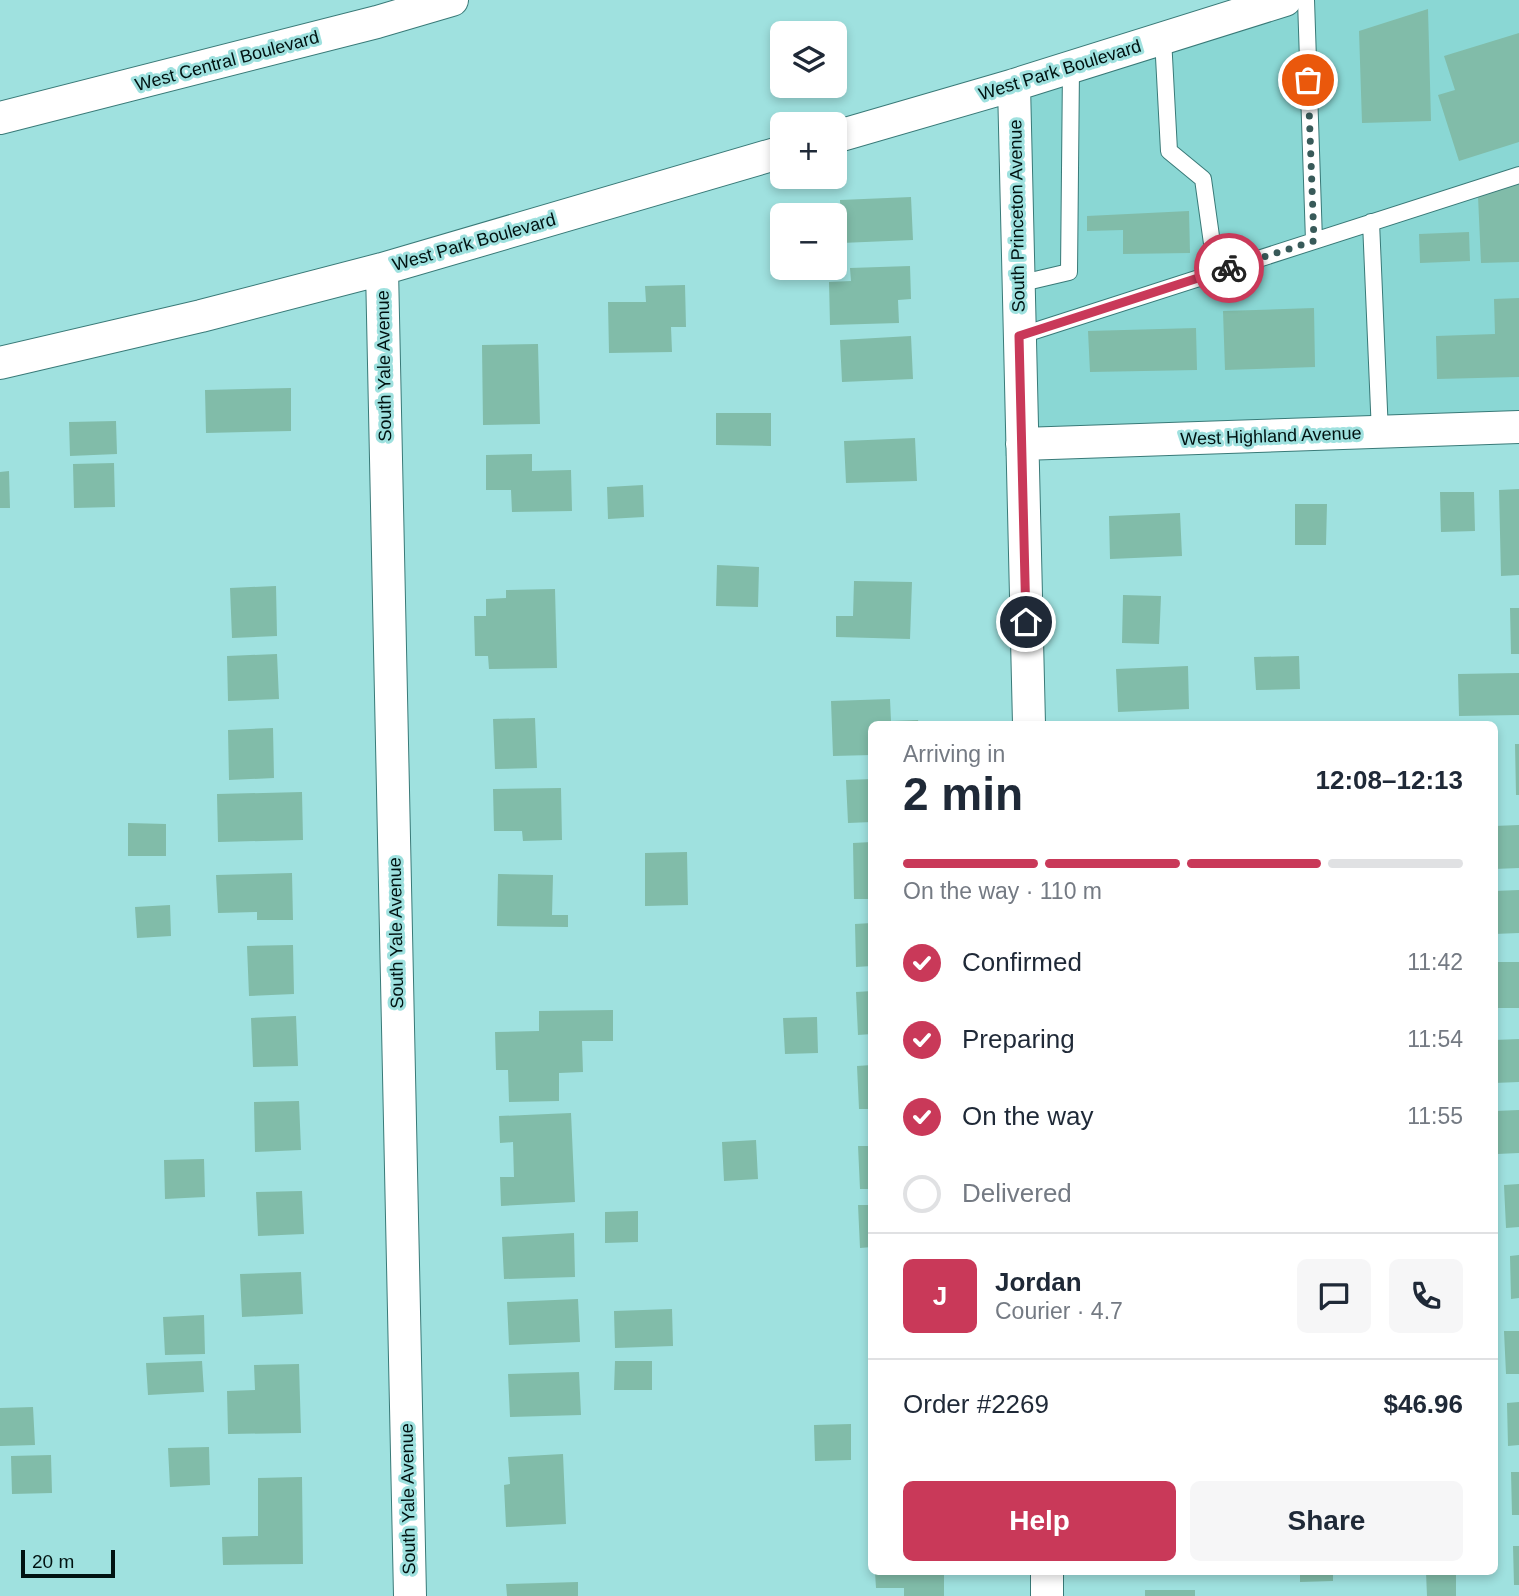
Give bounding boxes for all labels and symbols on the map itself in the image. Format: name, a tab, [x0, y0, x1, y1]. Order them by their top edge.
street label: West Central Boulevard	[133, 27, 321, 95]
street label: West Park Boulevard	[976, 36, 1144, 104]
pin	[1278, 50, 1338, 110]
street label: South Princeton Avenue	[1005, 119, 1029, 313]
street label: West Park Boulevard	[390, 209, 558, 275]
courier	[1194, 233, 1264, 303]
street label: South Yale Avenue	[373, 290, 395, 442]
street label: West Highland Avenue	[1180, 423, 1362, 449]
pin	[996, 592, 1056, 652]
street label: South Yale Avenue	[385, 857, 407, 1009]
street label: South Yale Avenue	[397, 1423, 419, 1575]
scale bar	[21, 1547, 116, 1579]

